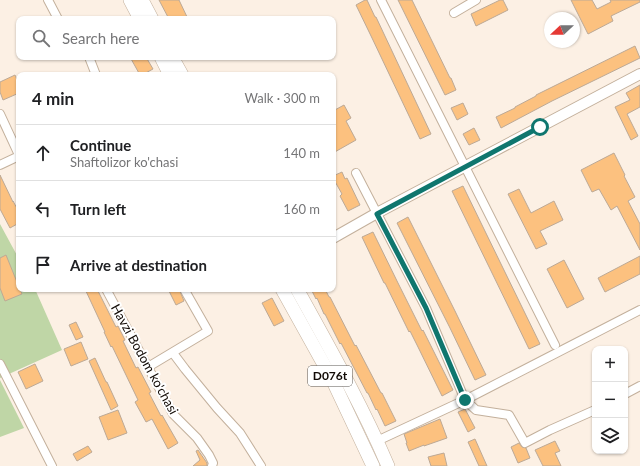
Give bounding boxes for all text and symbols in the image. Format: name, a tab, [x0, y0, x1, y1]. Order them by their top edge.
north arrow	[544, 12, 580, 48]
search box	[16, 16, 336, 60]
icon: search	[30, 27, 52, 49]
text: Search here	[62, 29, 139, 47]
text: 4 min	[32, 88, 74, 109]
text: Walk · 300 m	[244, 90, 320, 106]
route start	[531, 118, 549, 136]
text: Continue	[70, 136, 131, 154]
icon: ahead	[32, 142, 54, 164]
text: 140 m	[283, 145, 320, 161]
text: Shaftolizor ko'chasi	[70, 154, 178, 170]
icon: left	[32, 198, 54, 220]
text: Turn left	[70, 200, 126, 218]
text: 160 m	[283, 201, 320, 217]
icon: arrive	[32, 254, 54, 276]
text: Arrive at destination	[70, 256, 207, 274]
street label: Havzi Bodom ko'chasi	[108, 301, 182, 417]
map controls	[592, 346, 628, 454]
button: +	[592, 346, 628, 382]
road number: D076t	[308, 366, 352, 386]
button: −	[592, 382, 628, 418]
route end	[456, 391, 474, 409]
button: layers	[592, 418, 628, 454]

